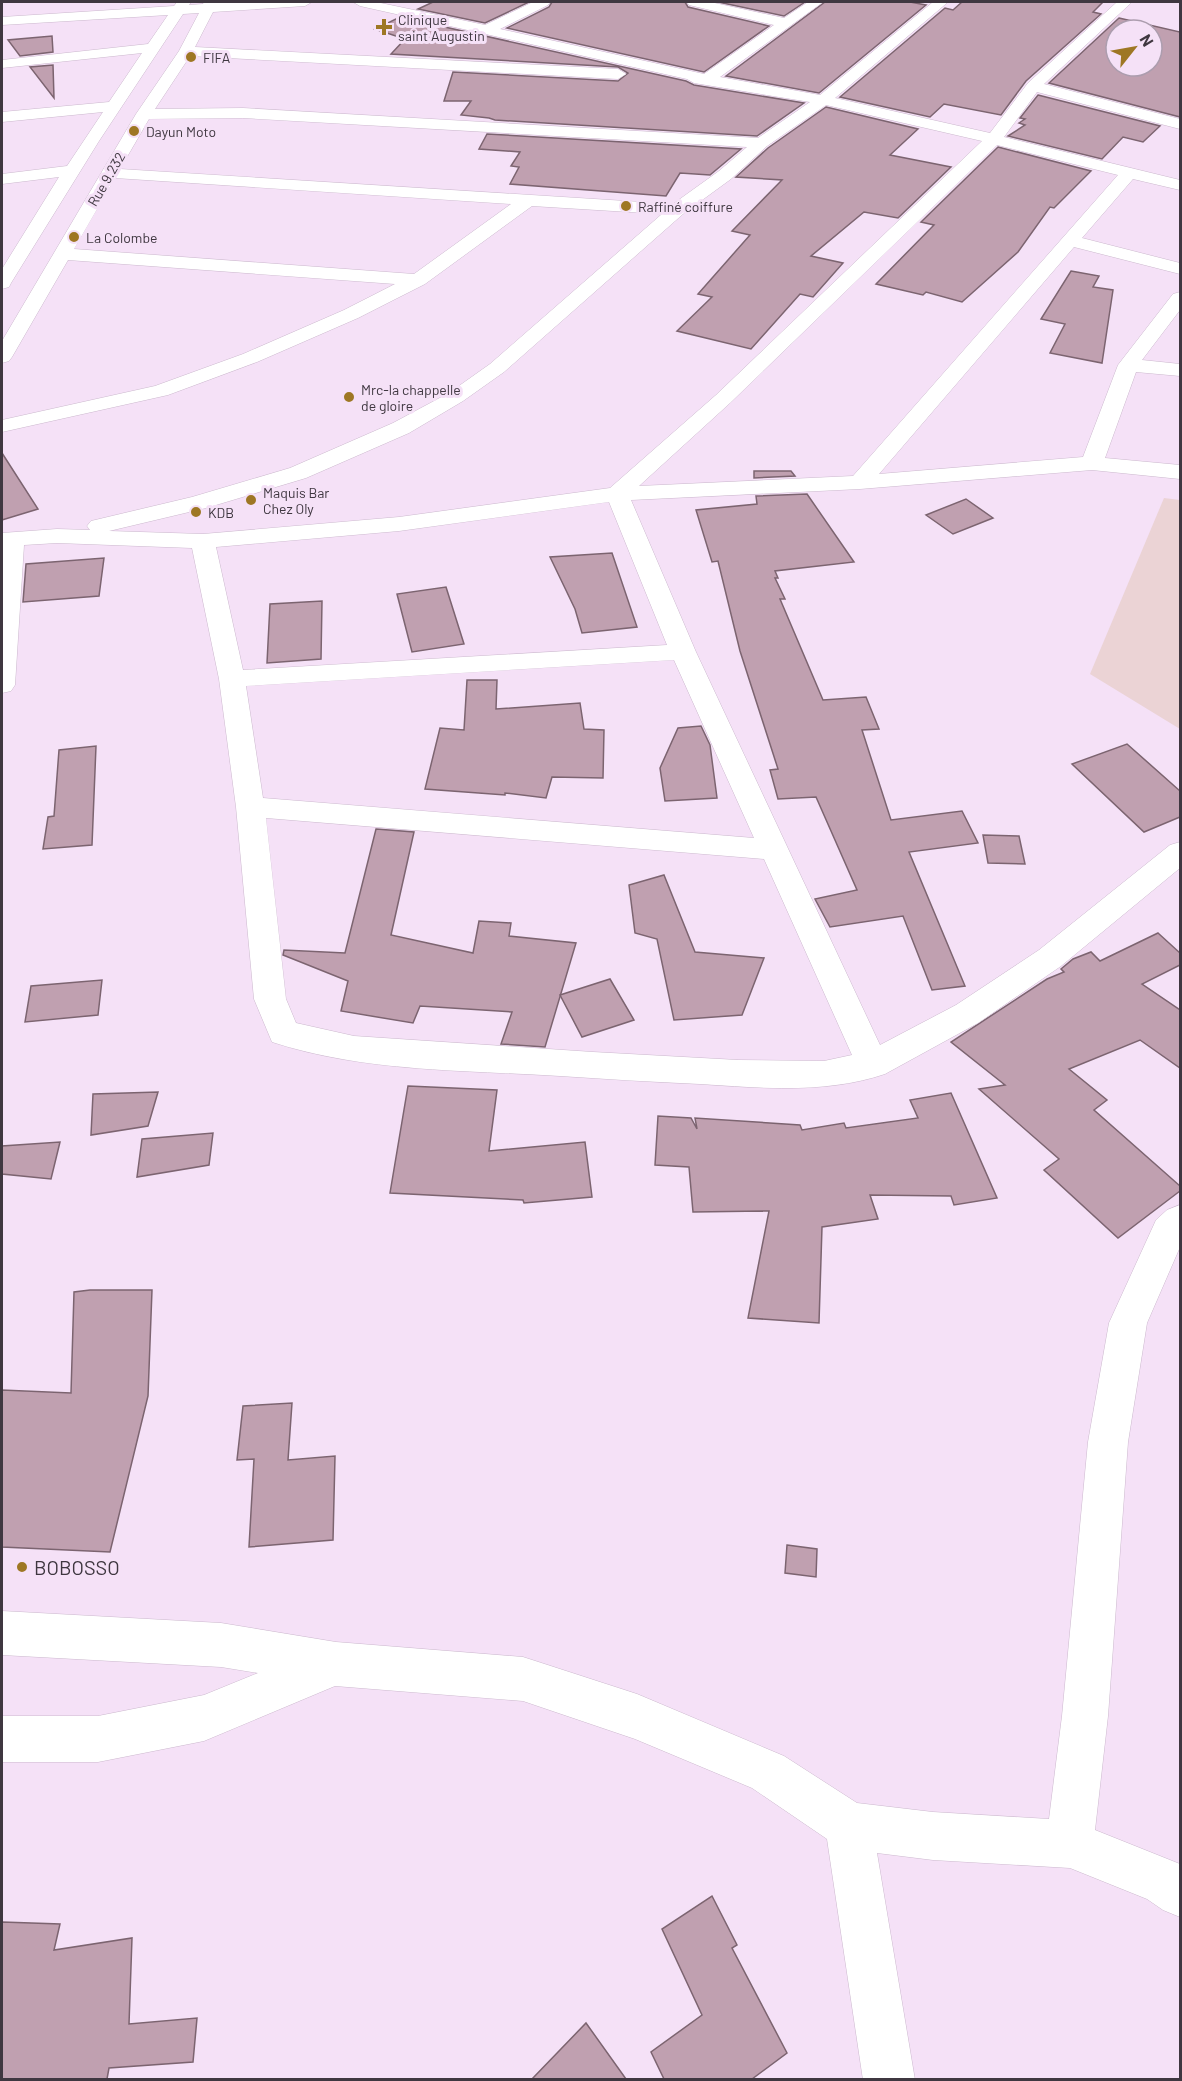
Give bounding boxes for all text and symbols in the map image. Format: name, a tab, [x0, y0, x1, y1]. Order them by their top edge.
place label: Clinique saint Augustin	[398, 11, 485, 44]
marker: Clinique saint Augustin	[375, 18, 393, 36]
north arrow	[1104, 18, 1164, 78]
text: N	[1136, 31, 1158, 49]
place label: FIFA	[203, 49, 231, 66]
marker: FIFA	[184, 50, 198, 64]
place label: Dayun Moto	[146, 123, 216, 140]
marker: Dayun Moto	[127, 124, 141, 138]
street label: Rue 9.232	[84, 149, 128, 209]
place label: Raffiné coiffure	[638, 198, 733, 215]
marker: Raffiné coiffure	[619, 199, 633, 213]
place label: La Colombe	[86, 229, 157, 246]
marker: La Colombe	[67, 230, 81, 244]
place label: Mrc-la chappelle de gloire	[361, 381, 461, 414]
marker: Mrc-la chappelle de gloire	[342, 390, 356, 404]
place label: Maquis Bar Chez Oly	[263, 484, 329, 517]
marker: Maquis Bar Chez Oly	[244, 493, 258, 507]
place label: KDB	[208, 504, 234, 521]
marker: KDB	[189, 505, 203, 519]
place label: BOBOSSO	[34, 1555, 120, 1579]
marker: BOBOSSO	[15, 1560, 29, 1574]

